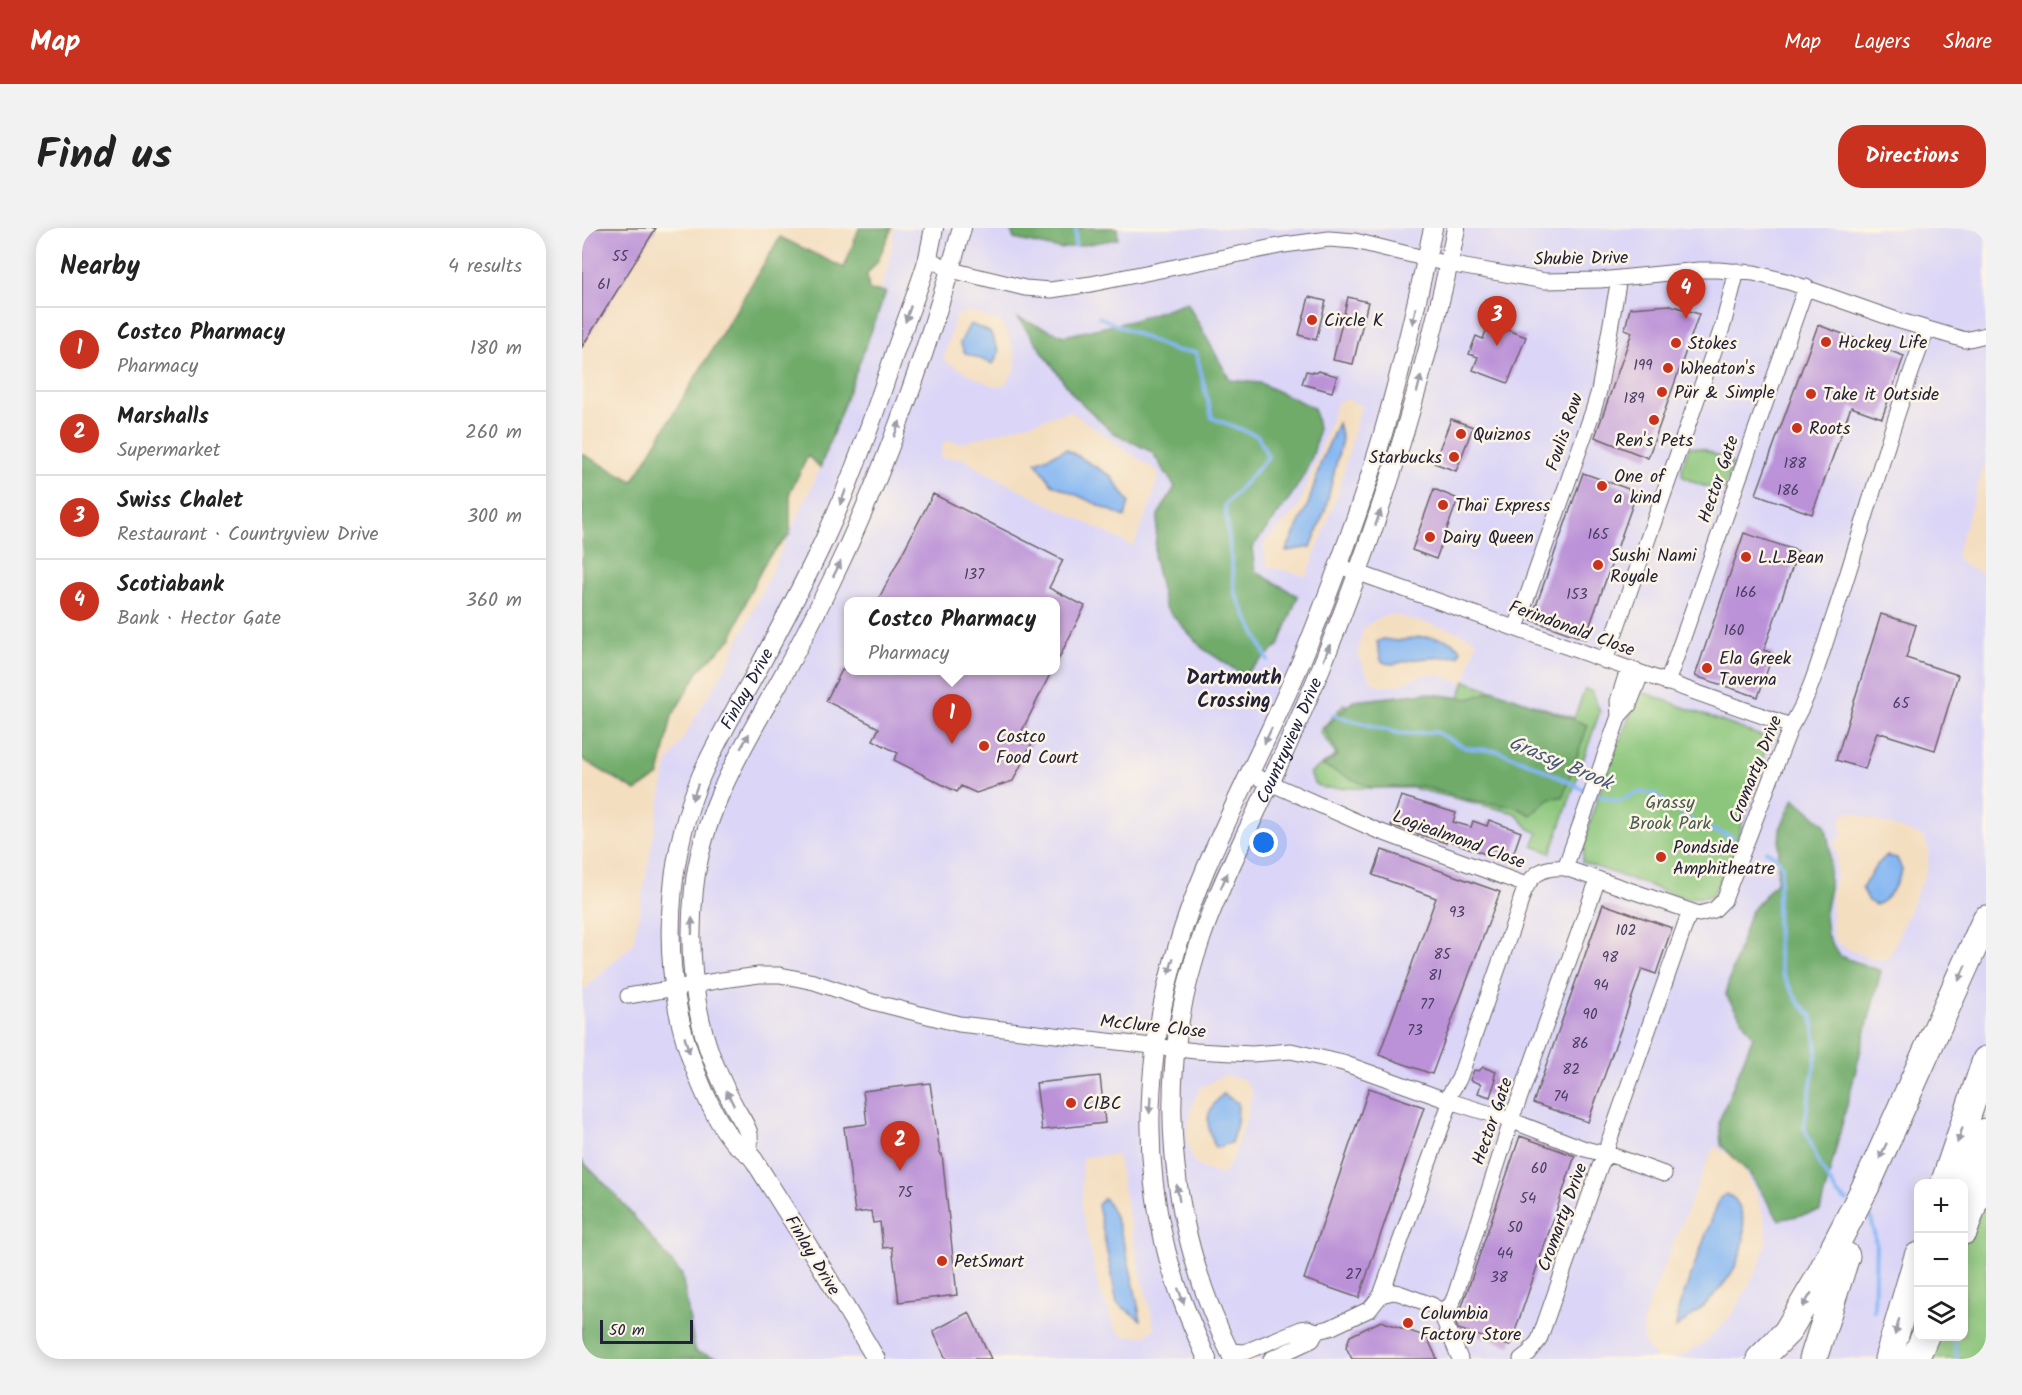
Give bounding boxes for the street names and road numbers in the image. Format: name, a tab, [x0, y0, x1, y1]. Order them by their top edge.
street label: Shubie Drive	[1534, 244, 1629, 275]
street label: Foulis Row	[1539, 389, 1593, 475]
street label: Hector Gate	[1691, 432, 1748, 527]
street label: Ferindonald Close	[1504, 593, 1639, 666]
street label: Finlay Drive	[714, 643, 782, 736]
street label: Countryview Drive	[1249, 673, 1331, 809]
street label: Cromarty Drive	[1722, 711, 1791, 828]
street label: Logiealmond Close	[1388, 803, 1529, 878]
street label: McClure Close	[1098, 1008, 1207, 1047]
street label: Hector Gate	[1465, 1074, 1522, 1169]
street label: Cromarty Drive	[1530, 1159, 1596, 1276]
street label: Finlay Drive	[776, 1210, 847, 1302]

